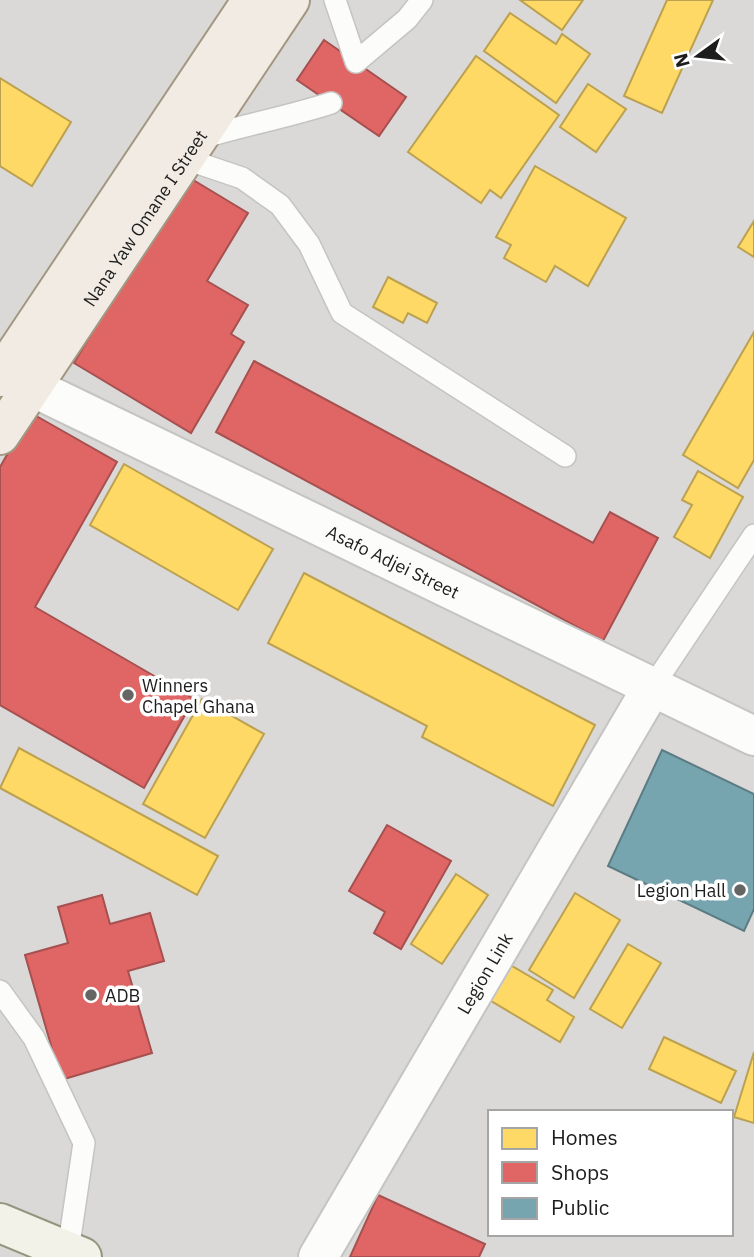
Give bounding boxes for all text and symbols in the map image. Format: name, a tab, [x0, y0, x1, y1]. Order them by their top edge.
north arrow	[663, 21, 733, 91]
text: N	[668, 51, 695, 70]
street label: Nana Yaw Omane I Street	[78, 125, 212, 310]
street label: Asafo Adjei Street	[323, 520, 463, 603]
place label: Winners Chapel Ghana	[142, 674, 255, 718]
marker: Winners Chapel Ghana	[120, 687, 136, 703]
place label: Legion Hall	[637, 879, 726, 902]
marker: Legion Hall	[732, 882, 748, 898]
street label: Legion Link	[452, 928, 517, 1018]
place label: ADB	[105, 984, 140, 1007]
marker: ADB	[83, 987, 99, 1003]
legend	[488, 1110, 733, 1236]
text: Homes	[551, 1123, 618, 1151]
text: Shops	[551, 1158, 609, 1186]
text: Public	[551, 1193, 609, 1221]

